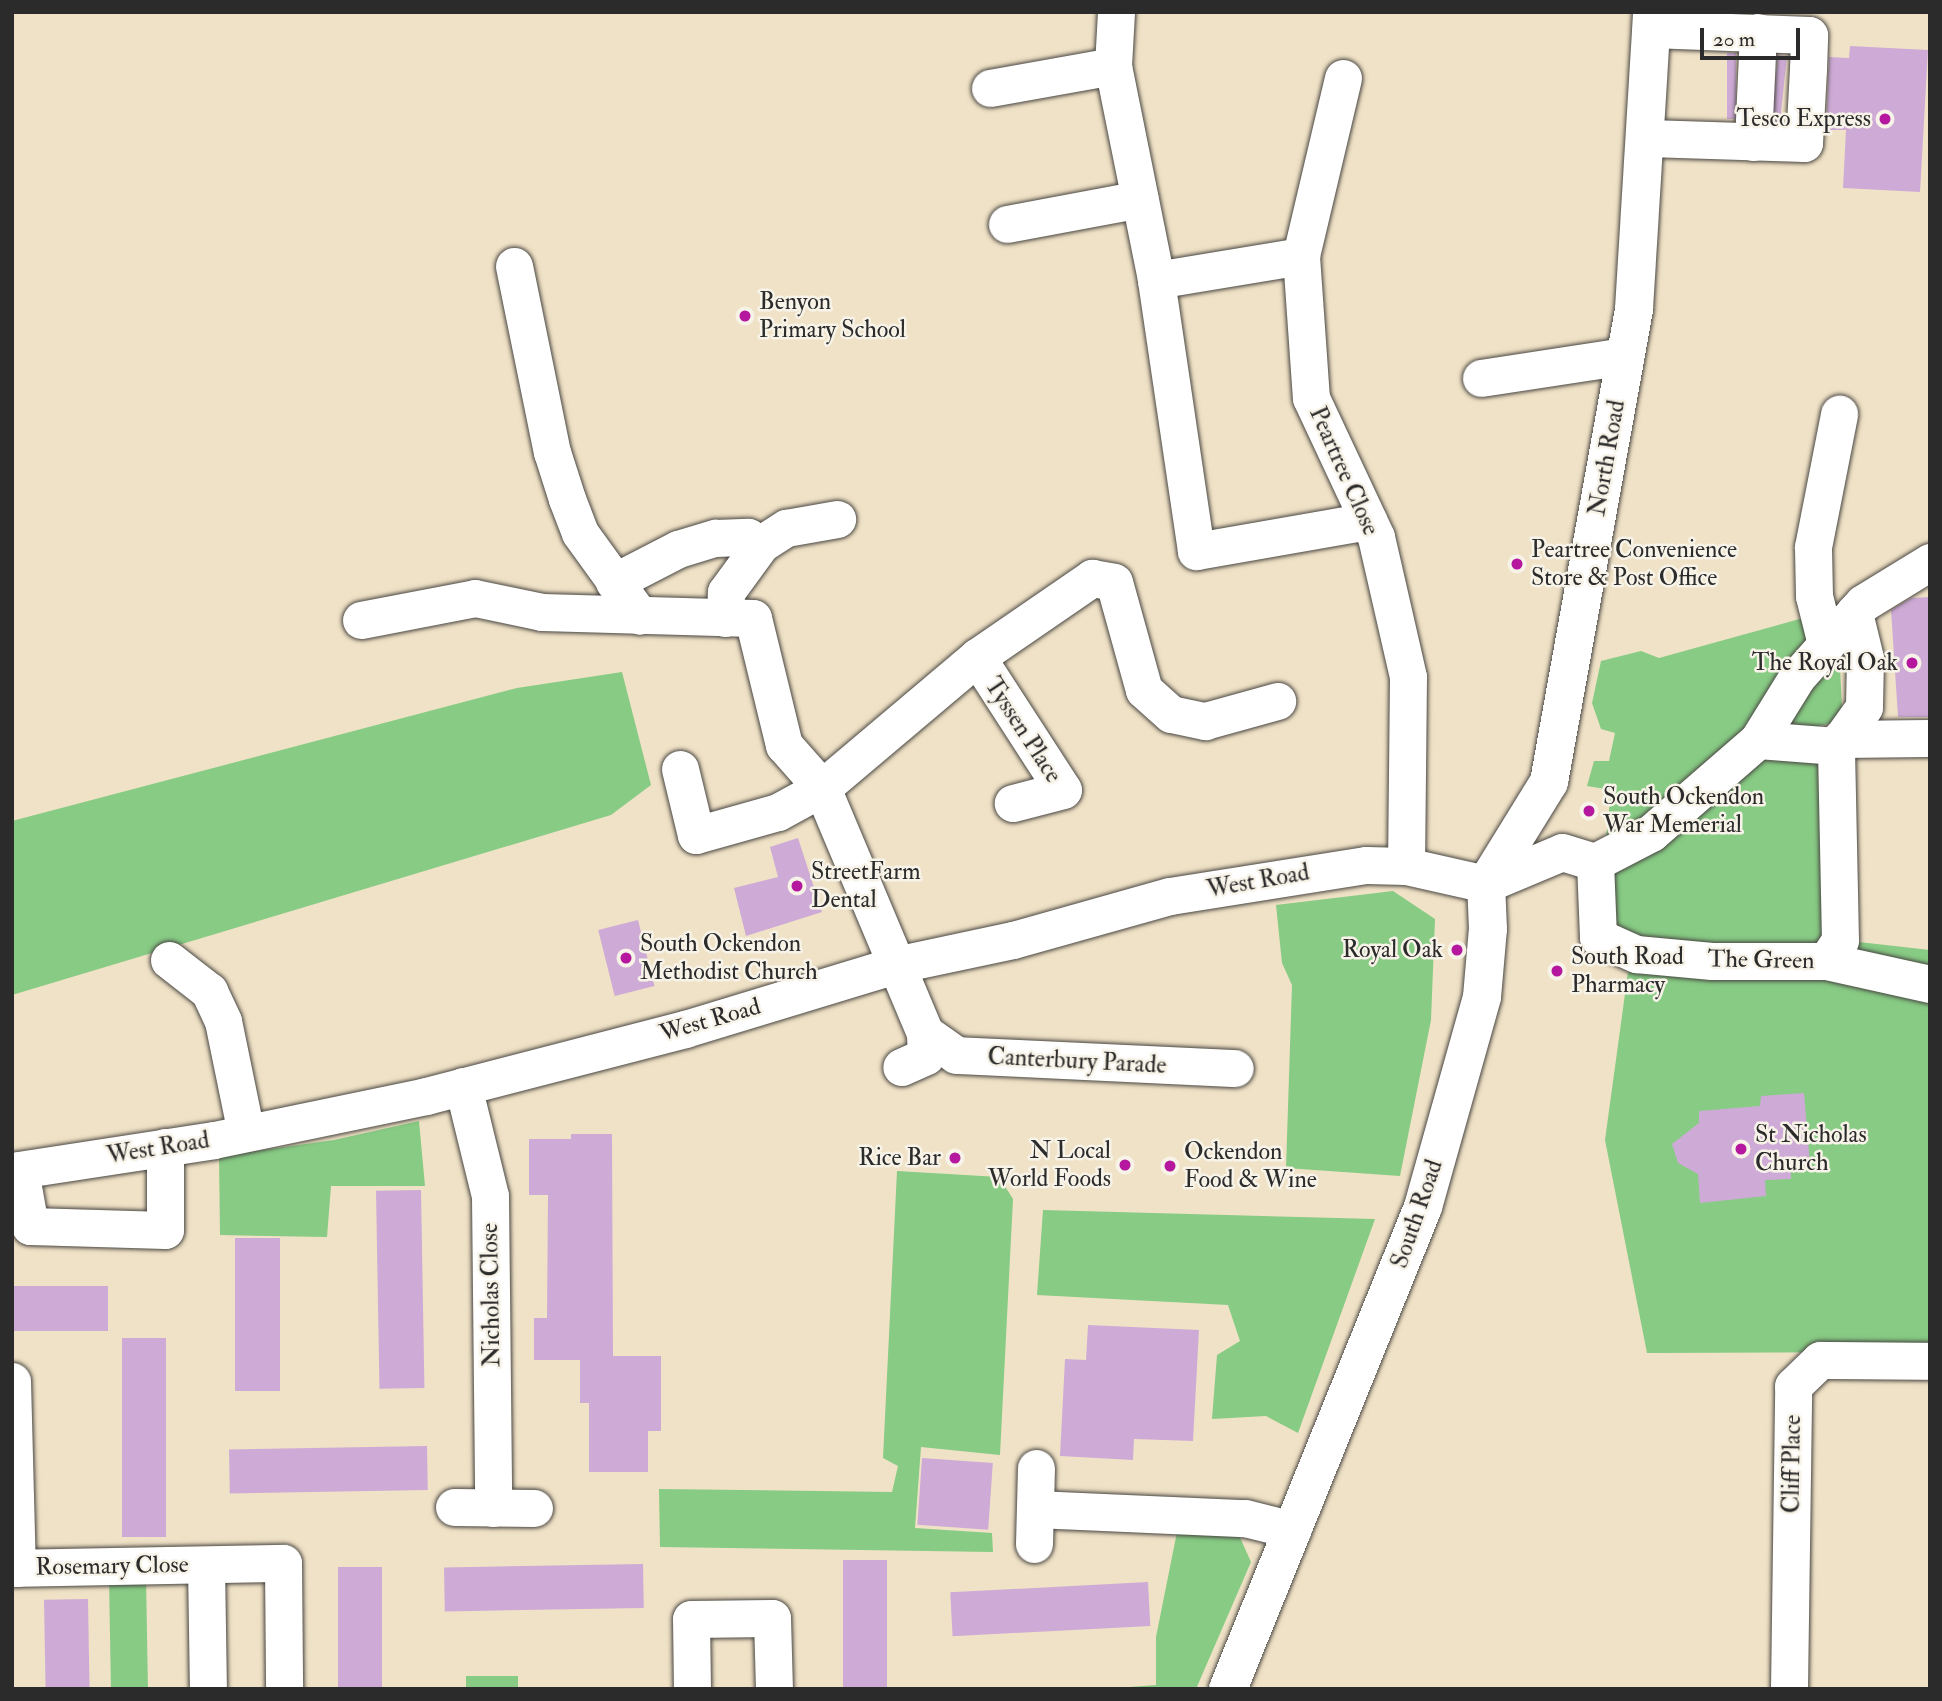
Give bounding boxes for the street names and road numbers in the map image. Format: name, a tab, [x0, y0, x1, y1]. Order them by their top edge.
street label: North Road	[1583, 398, 1631, 518]
street label: Peartree Close	[1303, 402, 1385, 540]
street label: Tyssen Place	[978, 672, 1068, 788]
street label: West Road	[1205, 858, 1311, 904]
street label: The Green	[1707, 945, 1815, 975]
street label: West Road	[656, 992, 764, 1048]
street label: Canterbury Parade	[987, 1042, 1167, 1080]
street label: West Road	[105, 1126, 211, 1170]
street label: South Road	[1385, 1156, 1449, 1272]
street label: Nicholas Close	[475, 1223, 507, 1367]
street label: Cliff Place	[1777, 1414, 1807, 1514]
street label: Rosemary Close	[35, 1550, 189, 1582]

